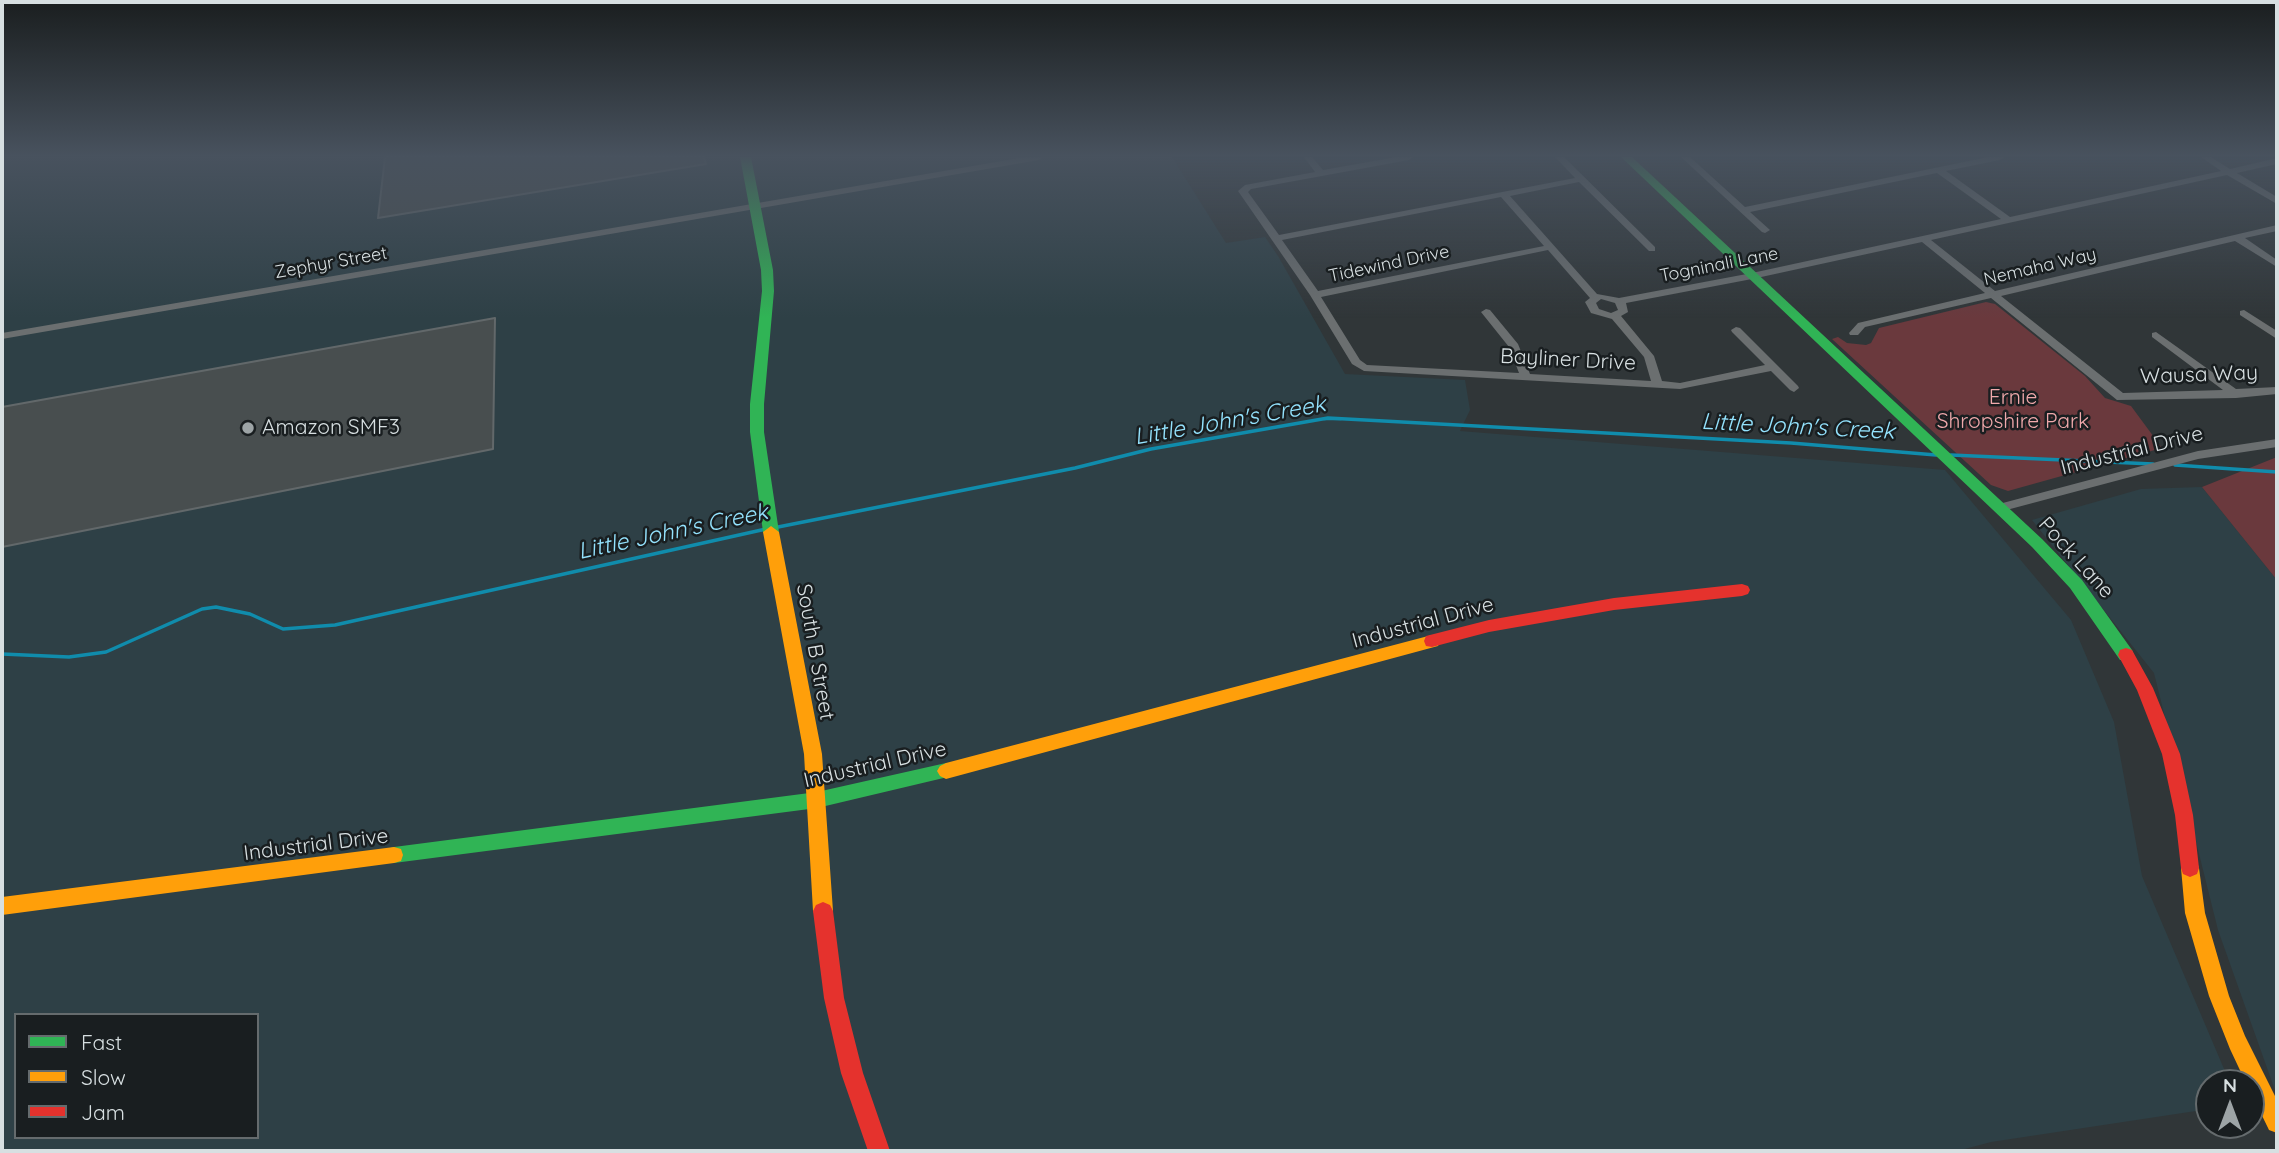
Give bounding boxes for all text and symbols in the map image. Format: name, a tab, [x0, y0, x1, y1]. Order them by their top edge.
street label: Tidewind Drive	[1327, 241, 1451, 287]
street label: Zephyr Street	[273, 242, 389, 284]
street label: Togninali Lane	[1658, 243, 1780, 287]
street label: Nemaha Way	[1982, 244, 2098, 290]
street label: Bayliner Drive	[1499, 344, 1637, 376]
street label: Wausa Way	[2140, 360, 2258, 390]
park label: Ernie Shropshire Park	[1937, 385, 2089, 435]
water label: Little John's Creek	[1132, 391, 1328, 451]
water label: Little John's Creek	[1701, 408, 1895, 446]
place label: Amazon SMF3	[262, 415, 400, 441]
marker: Amazon SMF3	[240, 420, 256, 436]
street label: Industrial Drive	[2058, 421, 2206, 481]
water label: Little John's Creek	[575, 498, 771, 566]
street label: Pock Lane	[2033, 512, 2119, 604]
street label: South B Street	[791, 582, 839, 722]
street label: Industrial Drive	[1349, 592, 1497, 654]
street label: Industrial Drive	[801, 736, 949, 794]
street label: Industrial Drive	[242, 824, 390, 866]
legend	[14, 1013, 259, 1139]
text: Fast	[81, 1029, 122, 1055]
text: Slow	[81, 1064, 126, 1090]
north arrow	[2195, 1069, 2265, 1139]
text: N	[2223, 1073, 2237, 1097]
text: Jam	[81, 1099, 125, 1125]

